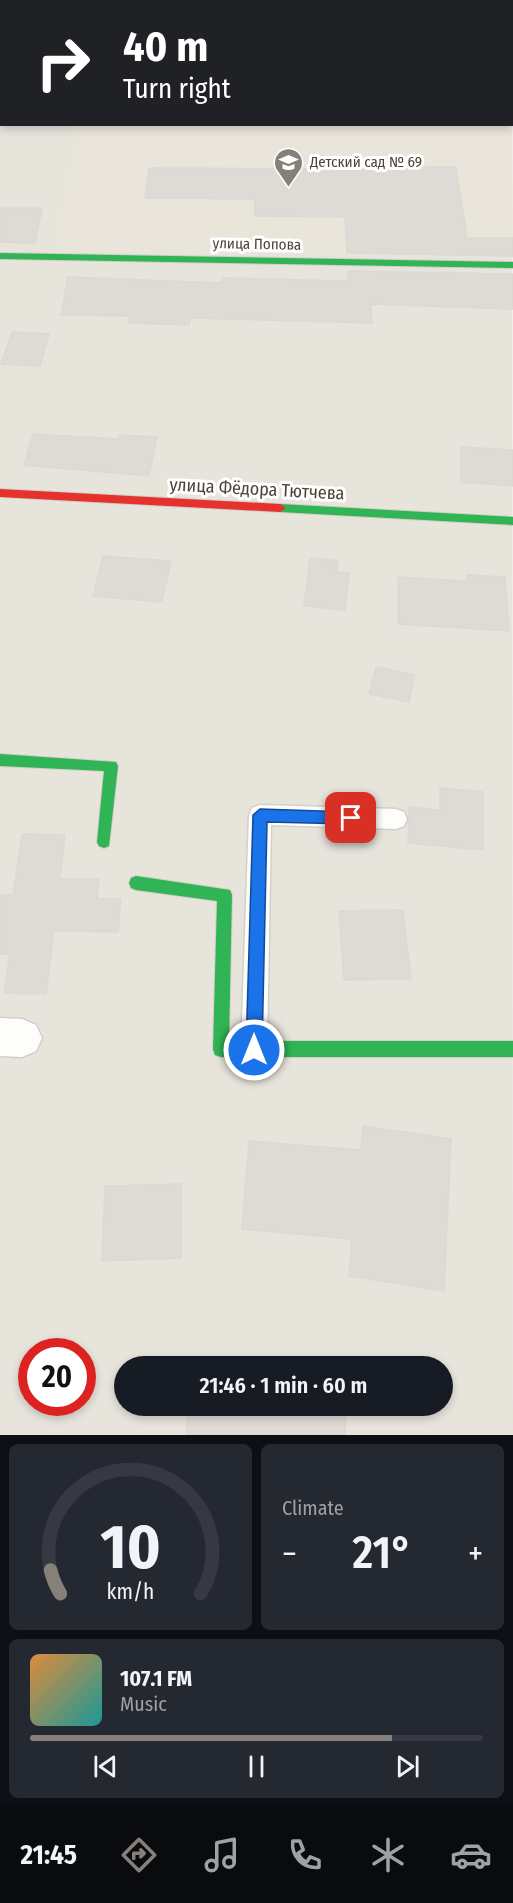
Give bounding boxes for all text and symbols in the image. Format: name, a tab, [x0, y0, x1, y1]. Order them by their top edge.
text: 40 m	[123, 22, 208, 72]
icon: right	[24, 24, 102, 102]
text: Turn right	[123, 73, 231, 105]
school or university icon: Детский сад № 69	[273, 146, 305, 188]
place label: Детский сад № 69	[309, 153, 422, 171]
street label: улица Попова	[213, 234, 301, 254]
street label: улица Фёдора Тютчева	[169, 473, 345, 505]
pin	[325, 792, 376, 843]
icon: arrive	[334, 801, 367, 834]
position arrow	[222, 1018, 286, 1082]
speed limit sign: 20	[18, 1338, 96, 1416]
text: 21:46 · 1 min · 60 m	[200, 1372, 367, 1399]
text: Climate	[282, 1496, 344, 1520]
text: 10	[100, 1510, 161, 1585]
text: 21°	[353, 1526, 412, 1580]
text: −	[282, 1534, 297, 1574]
text: +	[468, 1534, 483, 1574]
text: km/h	[107, 1579, 154, 1605]
text: 107.1 FM	[120, 1665, 192, 1692]
text: Music	[120, 1692, 167, 1716]
icon: previous	[89, 1750, 122, 1783]
icon: pause	[240, 1750, 273, 1783]
icon: next	[391, 1750, 424, 1783]
icon: directions	[118, 1834, 160, 1876]
icon: music	[201, 1834, 243, 1876]
icon: phone	[284, 1834, 326, 1876]
icon: climate	[367, 1834, 409, 1876]
icon: car	[450, 1834, 492, 1876]
text: 21:45	[21, 1839, 77, 1871]

